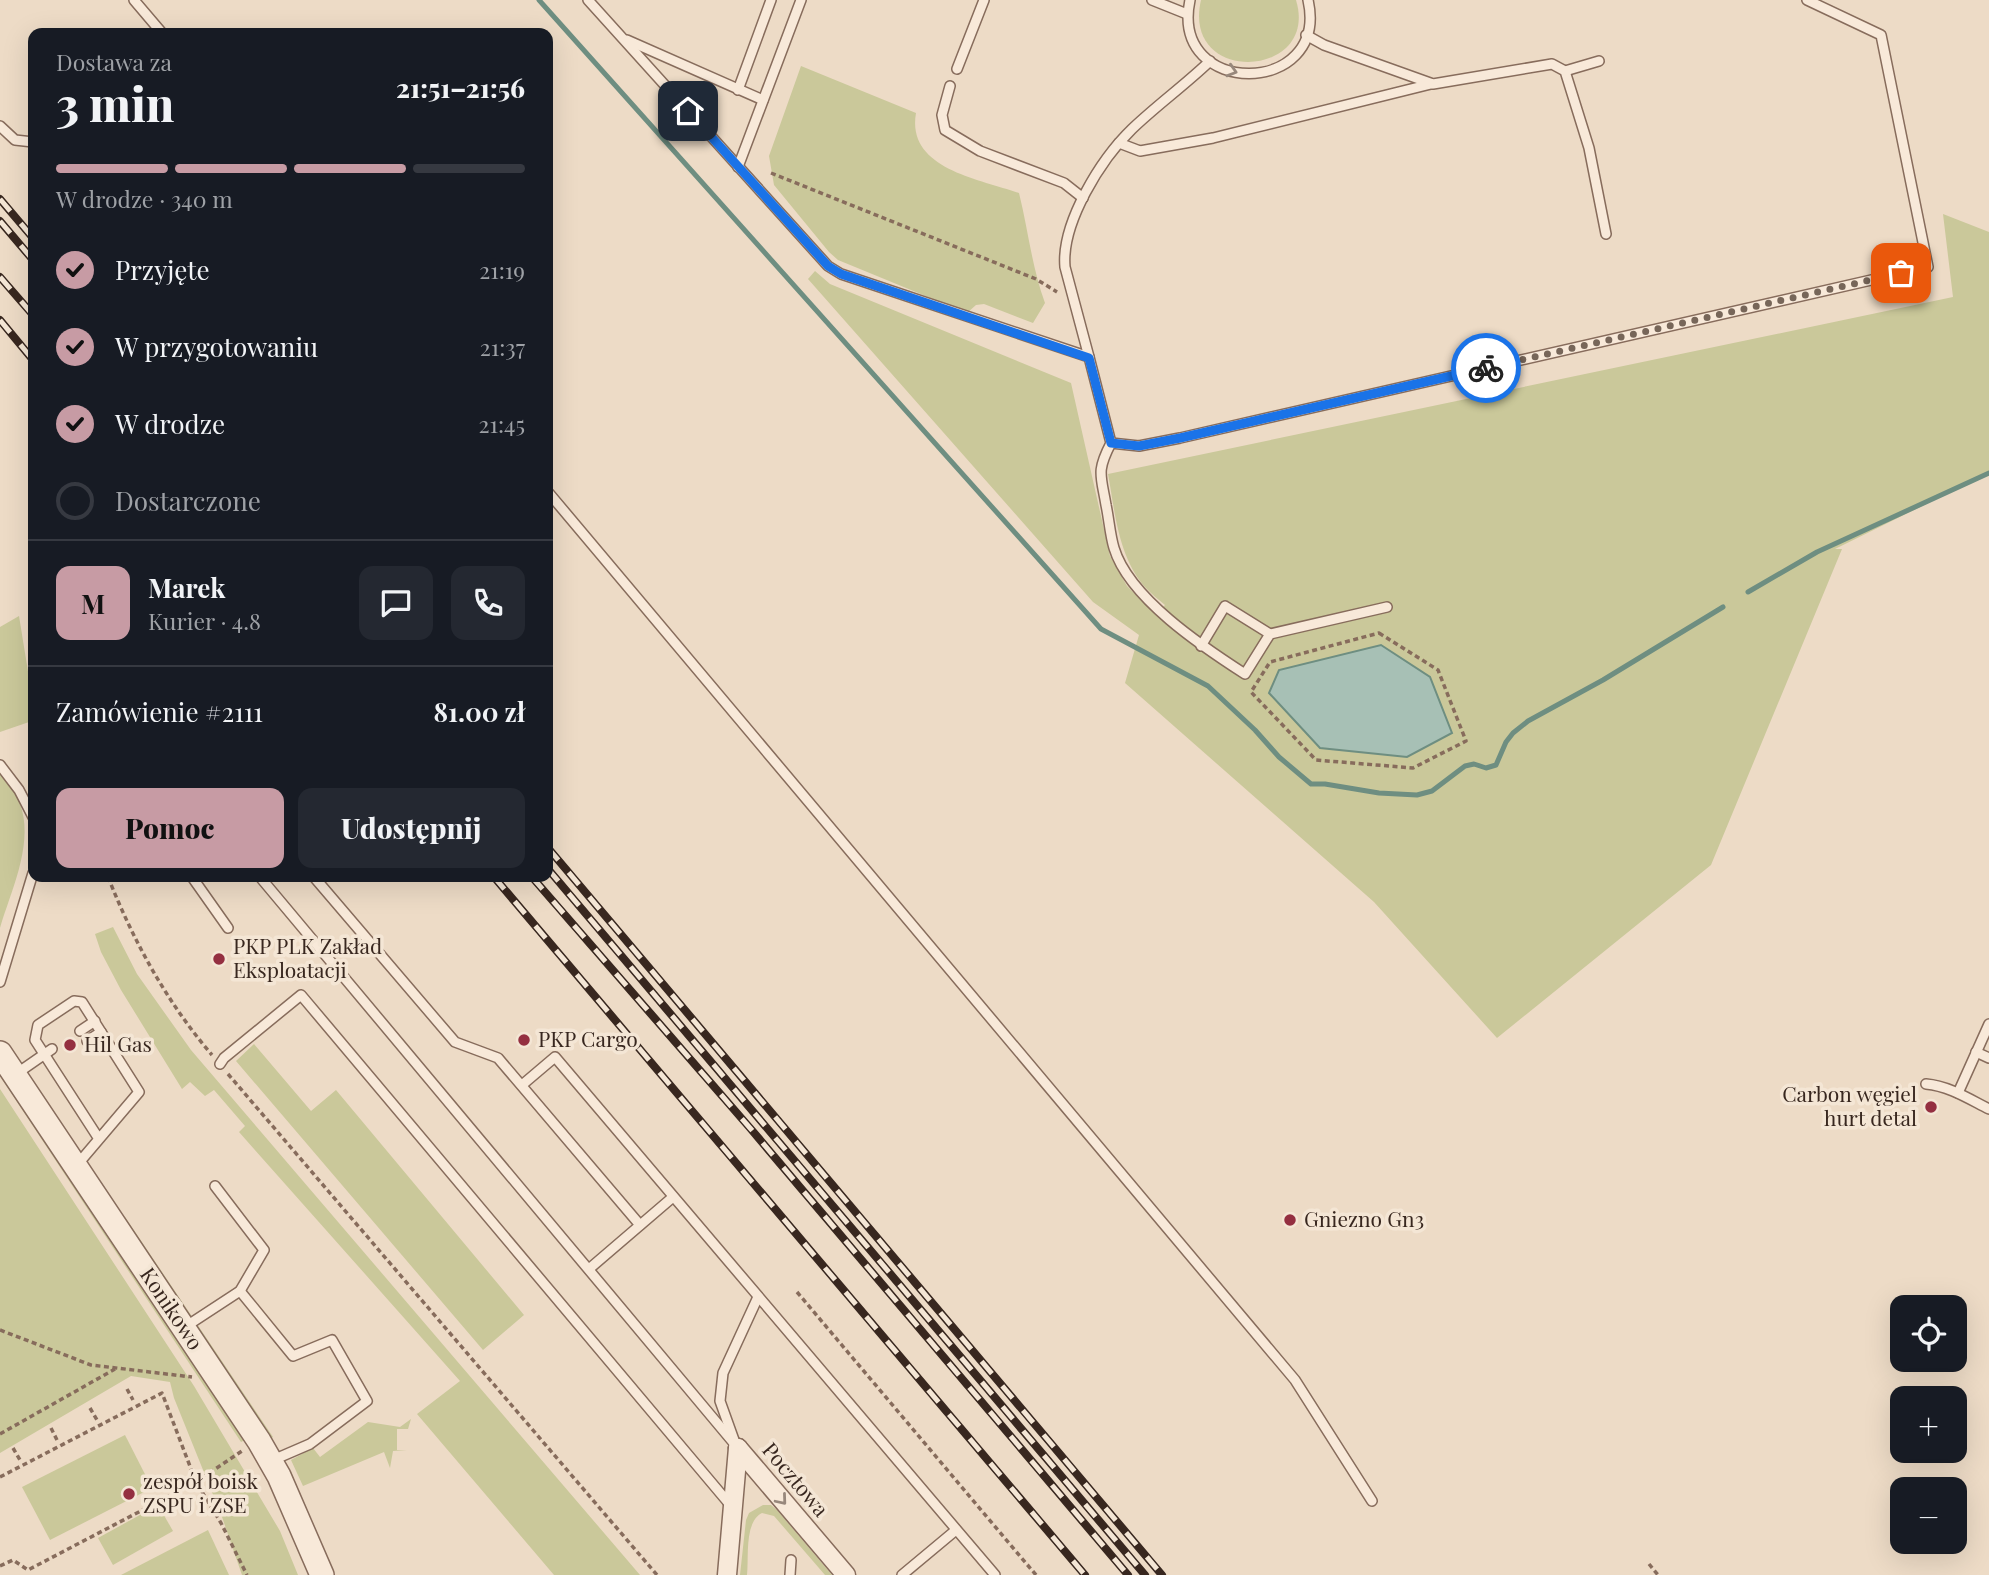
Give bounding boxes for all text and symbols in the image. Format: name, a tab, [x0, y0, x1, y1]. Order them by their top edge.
text: Dostawa za	[56, 46, 172, 77]
one-way arrow	[1226, 63, 1238, 78]
text: 21:51–21:56	[396, 70, 525, 105]
text: 3 min	[56, 72, 174, 134]
pin	[658, 81, 718, 141]
icon: home	[669, 92, 707, 130]
text: W drodze · 340 m	[56, 183, 233, 214]
pin	[1871, 243, 1931, 303]
icon: check	[56, 251, 94, 289]
text: Przyjęte	[115, 252, 210, 287]
text: 21:19	[479, 254, 525, 285]
icon: bag	[1882, 254, 1920, 292]
icon: check	[56, 328, 94, 366]
text: W przygotowaniu	[115, 329, 318, 364]
text: 21:37	[480, 331, 525, 362]
courier	[1451, 333, 1521, 403]
icon: bike	[1467, 349, 1505, 387]
icon: check	[56, 405, 94, 443]
text: W drodze	[115, 406, 225, 441]
text: 21:45	[478, 408, 525, 439]
text: Dostarczone	[115, 483, 261, 518]
button: chat	[359, 566, 433, 640]
button: phone	[451, 566, 525, 640]
text: Marek	[148, 570, 226, 605]
text: M	[81, 586, 105, 621]
text: Kurier · 4.8	[148, 605, 261, 636]
text: Zamówienie #2111	[56, 694, 263, 729]
text: 81.00 zł	[433, 694, 525, 729]
button: Pomoc	[56, 788, 284, 868]
button: Udostępnij	[298, 788, 525, 868]
place label: PKP PLK Zakład Eksploatacji	[233, 931, 382, 983]
marker: PKP PLK Zakład Eksploatacji	[211, 951, 227, 967]
place label: PKP Cargo	[538, 1024, 638, 1052]
place label: Hil Gas	[84, 1029, 152, 1057]
marker: PKP Cargo	[516, 1032, 532, 1048]
marker: Hil Gas	[62, 1037, 78, 1053]
place label: Carbon węgiel hurt detal	[1782, 1079, 1917, 1131]
marker: Carbon węgiel hurt detal	[1923, 1099, 1939, 1115]
place label: Gniezno Gn3	[1304, 1204, 1424, 1232]
marker: Gniezno Gn3	[1282, 1212, 1298, 1228]
street label: Konikowo	[135, 1261, 210, 1355]
map controls	[1890, 1295, 1967, 1554]
button: locate	[1890, 1295, 1967, 1372]
button: +	[1890, 1386, 1967, 1463]
street label: Pocztowa	[757, 1436, 836, 1522]
place label: zespół boisk ZSPU i ZSE	[143, 1466, 259, 1518]
button: −	[1890, 1477, 1967, 1554]
marker: zespół boisk ZSPU i ZSE	[121, 1486, 137, 1502]
one-way arrow	[774, 1491, 786, 1504]

